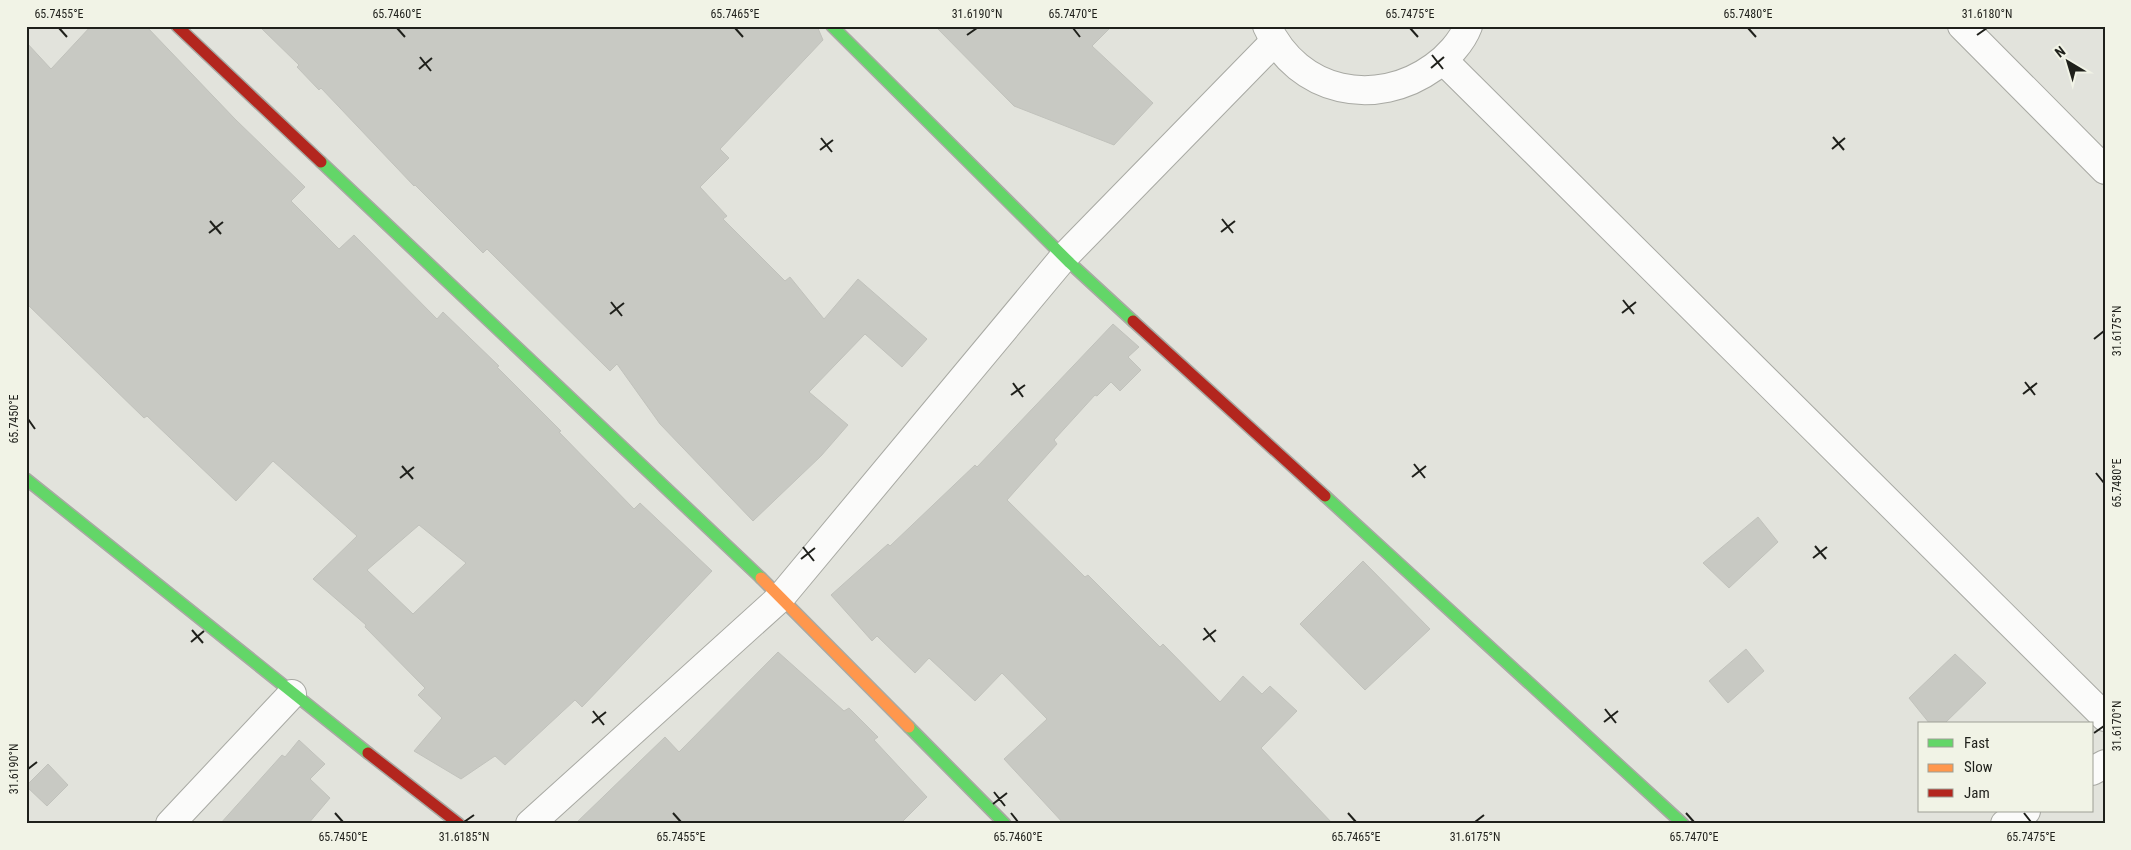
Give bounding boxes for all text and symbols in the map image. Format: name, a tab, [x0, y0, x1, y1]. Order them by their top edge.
text: 65.7455°E	[34, 7, 84, 21]
text: 65.7460°E	[372, 7, 422, 21]
text: 65.7465°E	[710, 7, 760, 21]
text: 31.6190°N	[952, 7, 1002, 21]
text: 65.7470°E	[1048, 7, 1098, 21]
text: 65.7475°E	[1385, 7, 1435, 21]
text: 65.7480°E	[1723, 7, 1773, 21]
text: 31.6180°N	[1962, 7, 2012, 21]
north arrow	[2044, 38, 2094, 88]
text: N	[2052, 43, 2068, 61]
text: 31.6175°N	[2110, 306, 2124, 356]
text: 65.7450°E	[7, 394, 21, 444]
text: 65.7480°E	[2110, 458, 2124, 508]
text: 31.6170°N	[2110, 701, 2124, 751]
legend	[1918, 722, 2094, 812]
text: Fast	[1964, 734, 1989, 752]
text: 31.6190°N	[7, 744, 21, 794]
text: Slow	[1964, 758, 1993, 776]
text: Jam	[1964, 784, 1990, 802]
text: 65.7450°E	[318, 830, 368, 844]
text: 31.6185°N	[439, 830, 489, 844]
text: 65.7455°E	[656, 830, 706, 844]
text: 65.7460°E	[993, 830, 1043, 844]
text: 65.7465°E	[1331, 830, 1381, 844]
text: 31.6175°N	[1450, 830, 1500, 844]
text: 65.7470°E	[1669, 830, 1719, 844]
text: 65.7475°E	[2006, 830, 2056, 844]

